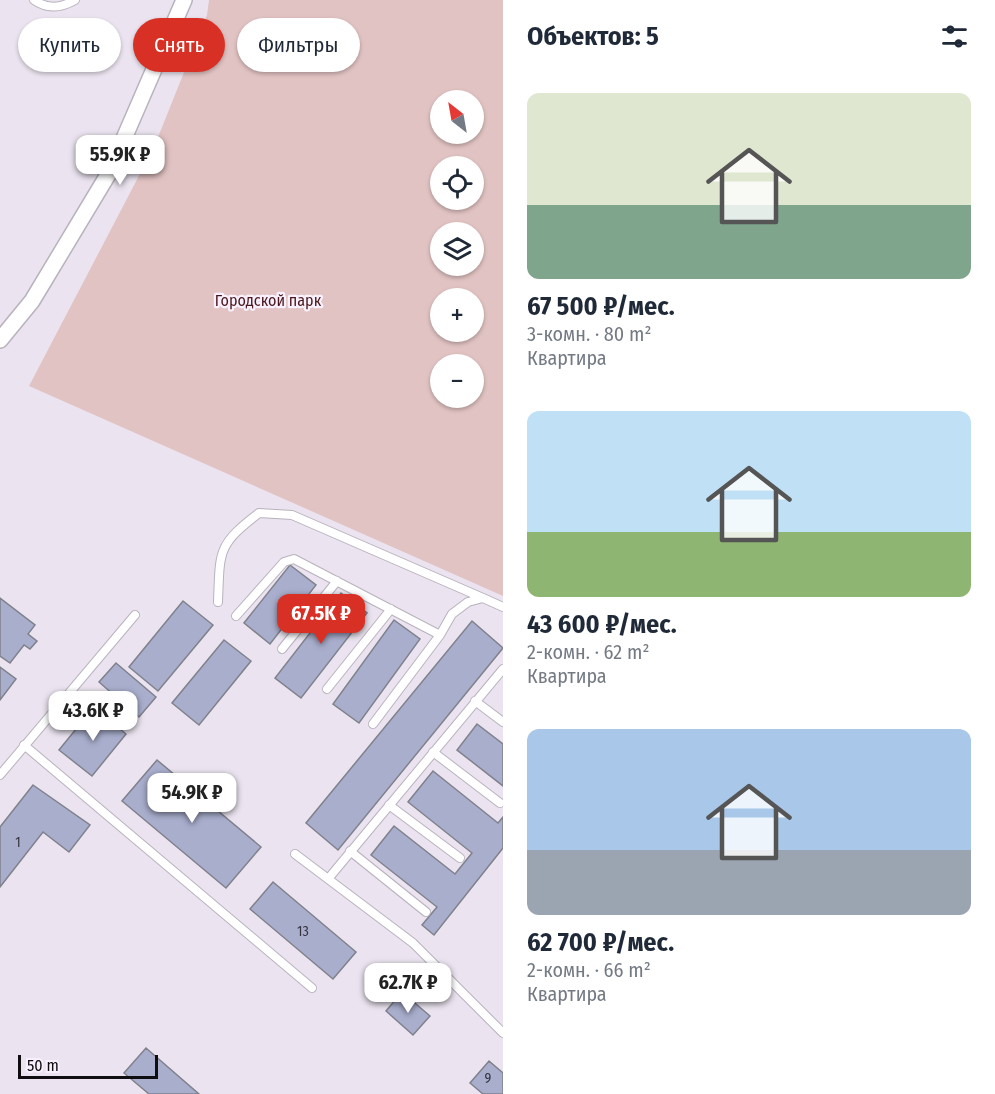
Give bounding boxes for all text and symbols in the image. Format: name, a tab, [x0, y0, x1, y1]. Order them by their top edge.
chip: Купить	[18, 18, 121, 72]
chip: Снять	[133, 18, 225, 72]
chip: Фильтры	[237, 18, 360, 72]
icon: filters	[938, 20, 971, 53]
text: Объектов: 5	[527, 21, 659, 52]
north arrow	[430, 90, 484, 144]
map controls	[430, 90, 484, 408]
icon: home	[695, 132, 803, 240]
pin: 55.9K ₽	[65, 135, 175, 186]
text: 55.9K ₽	[90, 142, 150, 166]
button: locate	[430, 156, 484, 210]
button: layers	[430, 222, 484, 276]
button: +	[430, 288, 484, 342]
park label: Городской парк	[215, 291, 322, 310]
text: 67 500 ₽/мес.	[527, 291, 675, 322]
text: 3-комн. · 80 m²	[527, 322, 651, 346]
text: Квартира	[527, 346, 607, 370]
button: −	[430, 354, 484, 408]
icon: home	[695, 450, 803, 558]
pin: 67.5K ₽	[266, 594, 376, 645]
text: 67.5K ₽	[291, 601, 351, 625]
text: 43 600 ₽/мес.	[527, 609, 677, 640]
text: 2-комн. · 62 m²	[527, 640, 649, 664]
text: Квартира	[527, 664, 607, 688]
pin: 43.6K ₽	[38, 691, 148, 742]
text: 43.6K ₽	[63, 698, 123, 722]
icon: home	[695, 768, 803, 876]
pin: 54.9K ₽	[137, 773, 247, 824]
text: 54.9K ₽	[161, 780, 223, 804]
house number: 1	[15, 834, 21, 851]
house number: 13	[297, 923, 309, 940]
text: 62 700 ₽/мес.	[527, 927, 674, 958]
text: 2-комн. · 66 m²	[527, 958, 651, 982]
pin: 62.7K ₽	[353, 963, 463, 1014]
text: 62.7K ₽	[378, 970, 438, 994]
text: Квартира	[527, 982, 607, 1006]
scale bar	[18, 1052, 158, 1080]
text: 50 m	[27, 1056, 59, 1075]
house number: 9	[485, 1070, 492, 1087]

